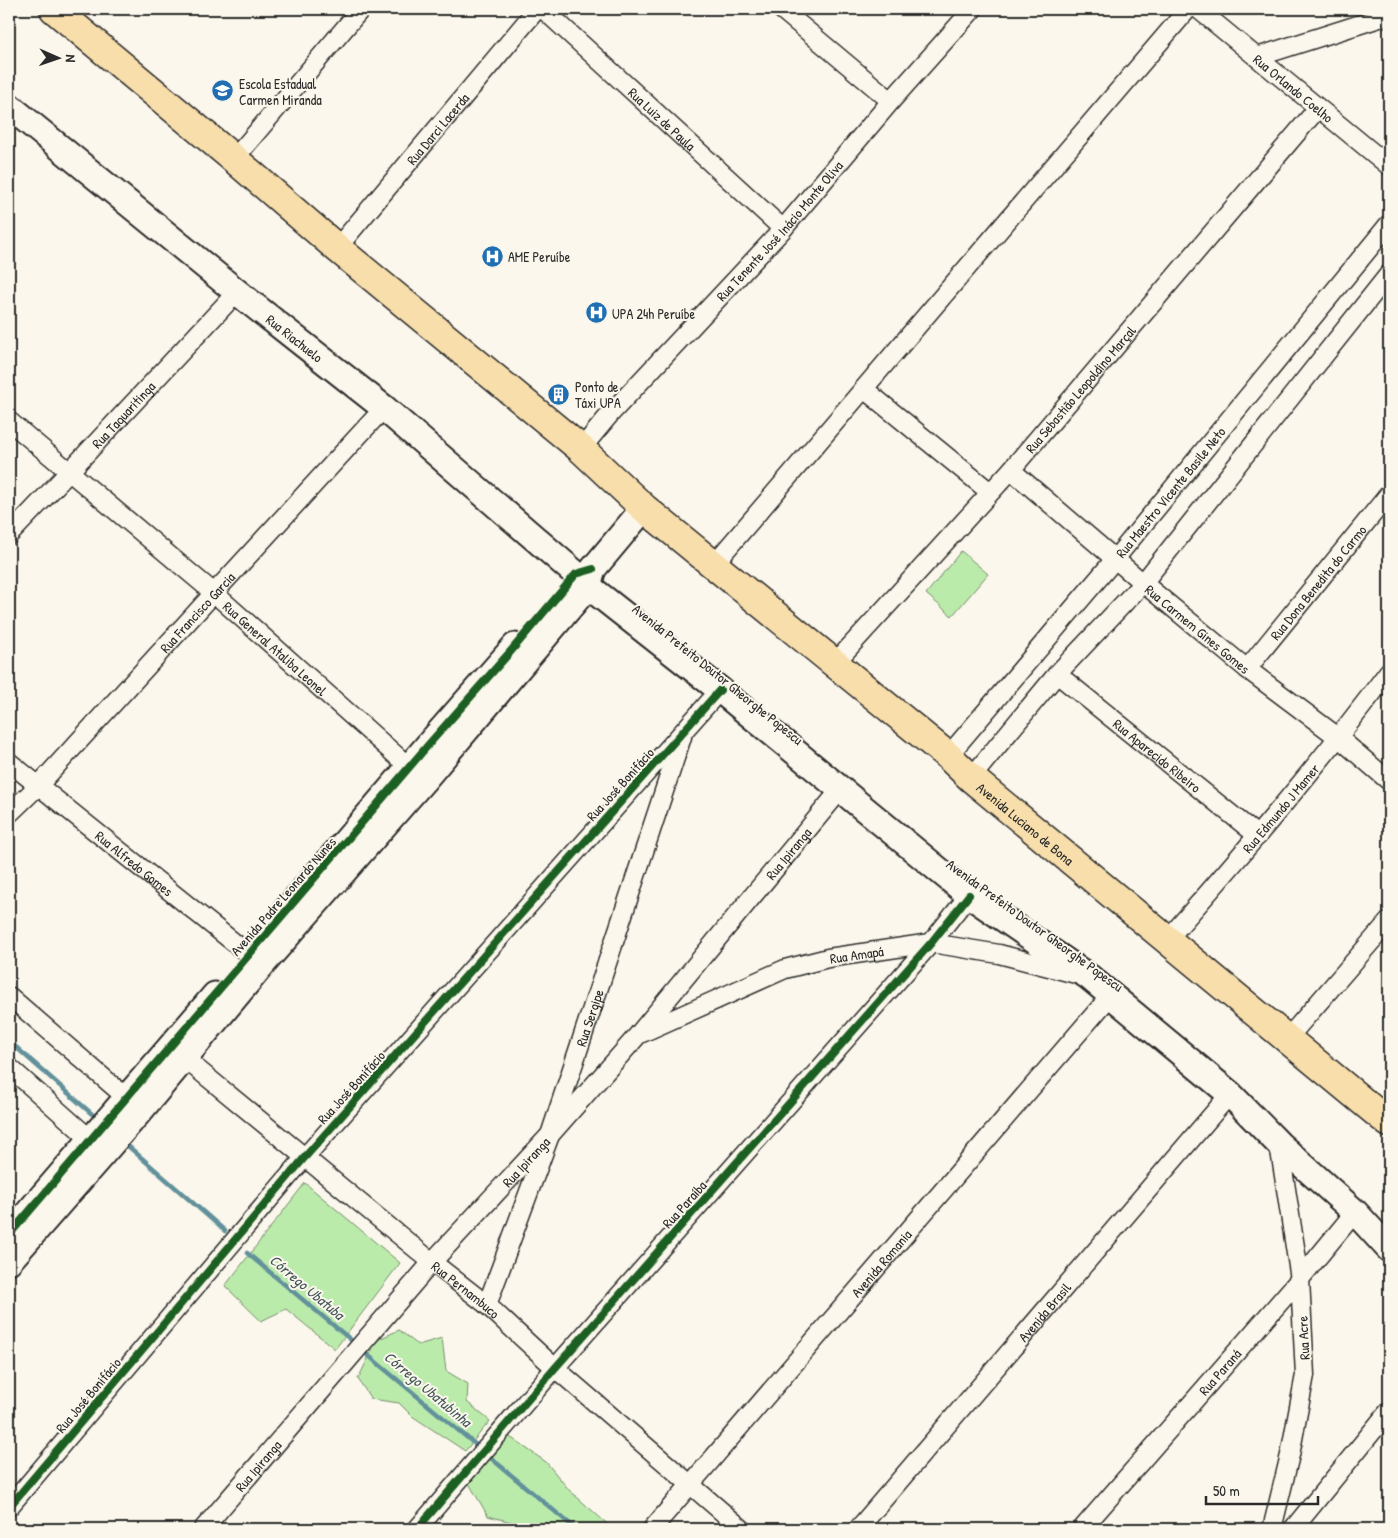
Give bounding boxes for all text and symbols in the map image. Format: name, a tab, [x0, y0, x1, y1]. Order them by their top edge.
north arrow	[32, 32, 82, 82]
street label: Rua Orlando Coelho	[1250, 49, 1338, 126]
text: N	[62, 54, 81, 63]
place label: Escola Estadual Carmen Miranda	[239, 74, 322, 109]
school or university icon: Escola Estadual Carmen Miranda	[211, 79, 235, 103]
street label: Rua Luiz de Paula	[625, 83, 701, 155]
street label: Rua Darci Lacerda	[402, 88, 473, 168]
street label: Rua Tenente José Inácio Monte Oliva	[711, 156, 847, 305]
hospital icon: AME Peruíbe	[480, 244, 504, 268]
place label: AME Peruíbe	[508, 247, 571, 266]
hospital icon: UPA 24h Peruíbe	[584, 301, 608, 325]
place label: UPA 24h Peruíbe	[612, 304, 696, 323]
street label: Rua Riachuelo	[262, 309, 328, 366]
street label: Rua Sebastião Leopoldino Marçal	[1020, 321, 1139, 457]
street label: Rua Taquaritinga	[87, 376, 159, 452]
place label: Ponto de Táxi UPA	[575, 377, 621, 412]
building icon: Ponto de Táxi UPA	[547, 382, 571, 406]
street label: Rua Maestro Vicente Basile Neto	[1111, 422, 1229, 561]
street label: Rua Dona Benedita do Carmo	[1265, 520, 1370, 644]
street label: Rua Francisco Garcia	[155, 567, 239, 656]
street label: Rua Carmem Gines Gomes	[1142, 580, 1254, 677]
street label: Rua General Ataliba Leonel	[219, 596, 332, 700]
street label: Avenida Prefeito Doutor Gheorghe Popescu	[628, 599, 808, 750]
street label: Rua Aparecido Ribeiro	[1109, 714, 1206, 796]
street label: Rua José Bonifácio	[582, 743, 658, 825]
street label: Rua Edmundo J Mamer	[1237, 759, 1323, 857]
street label: Avenida Luciano de Bona	[973, 777, 1079, 869]
street label: Rua Ipiranga	[761, 823, 815, 883]
street label: Rua Alfredo Gomes	[92, 826, 177, 900]
street label: Avenida Padre Leonardo Nunes	[226, 832, 340, 960]
street label: Avenida Prefeito Doutor Gheorghe Popescu	[942, 854, 1128, 997]
street label: Rua Amapá	[829, 940, 885, 967]
street label: Rua Sergipe	[571, 986, 607, 1049]
street label: Rua José Bonifácio	[313, 1046, 389, 1128]
street label: Rua Ipiranga	[497, 1132, 554, 1191]
street label: Rua Paraíba	[657, 1176, 711, 1232]
street label: Avenida Romania	[846, 1225, 916, 1301]
water label: Córrego Ubatuba	[265, 1250, 350, 1326]
street label: Rua Pernambuco	[428, 1256, 505, 1322]
street label: Avenida Brasil	[1013, 1278, 1075, 1345]
street label: Rua Acre	[1292, 1315, 1314, 1360]
street label: Rua Paraná	[1194, 1344, 1245, 1399]
water label: Córrego Ubatubinha	[380, 1346, 478, 1433]
street label: Rua José Bonifácio	[51, 1353, 125, 1437]
street label: Rua Ipiranga	[230, 1435, 285, 1495]
scale bar	[1206, 1473, 1318, 1505]
text: 50 m	[1213, 1480, 1240, 1501]

